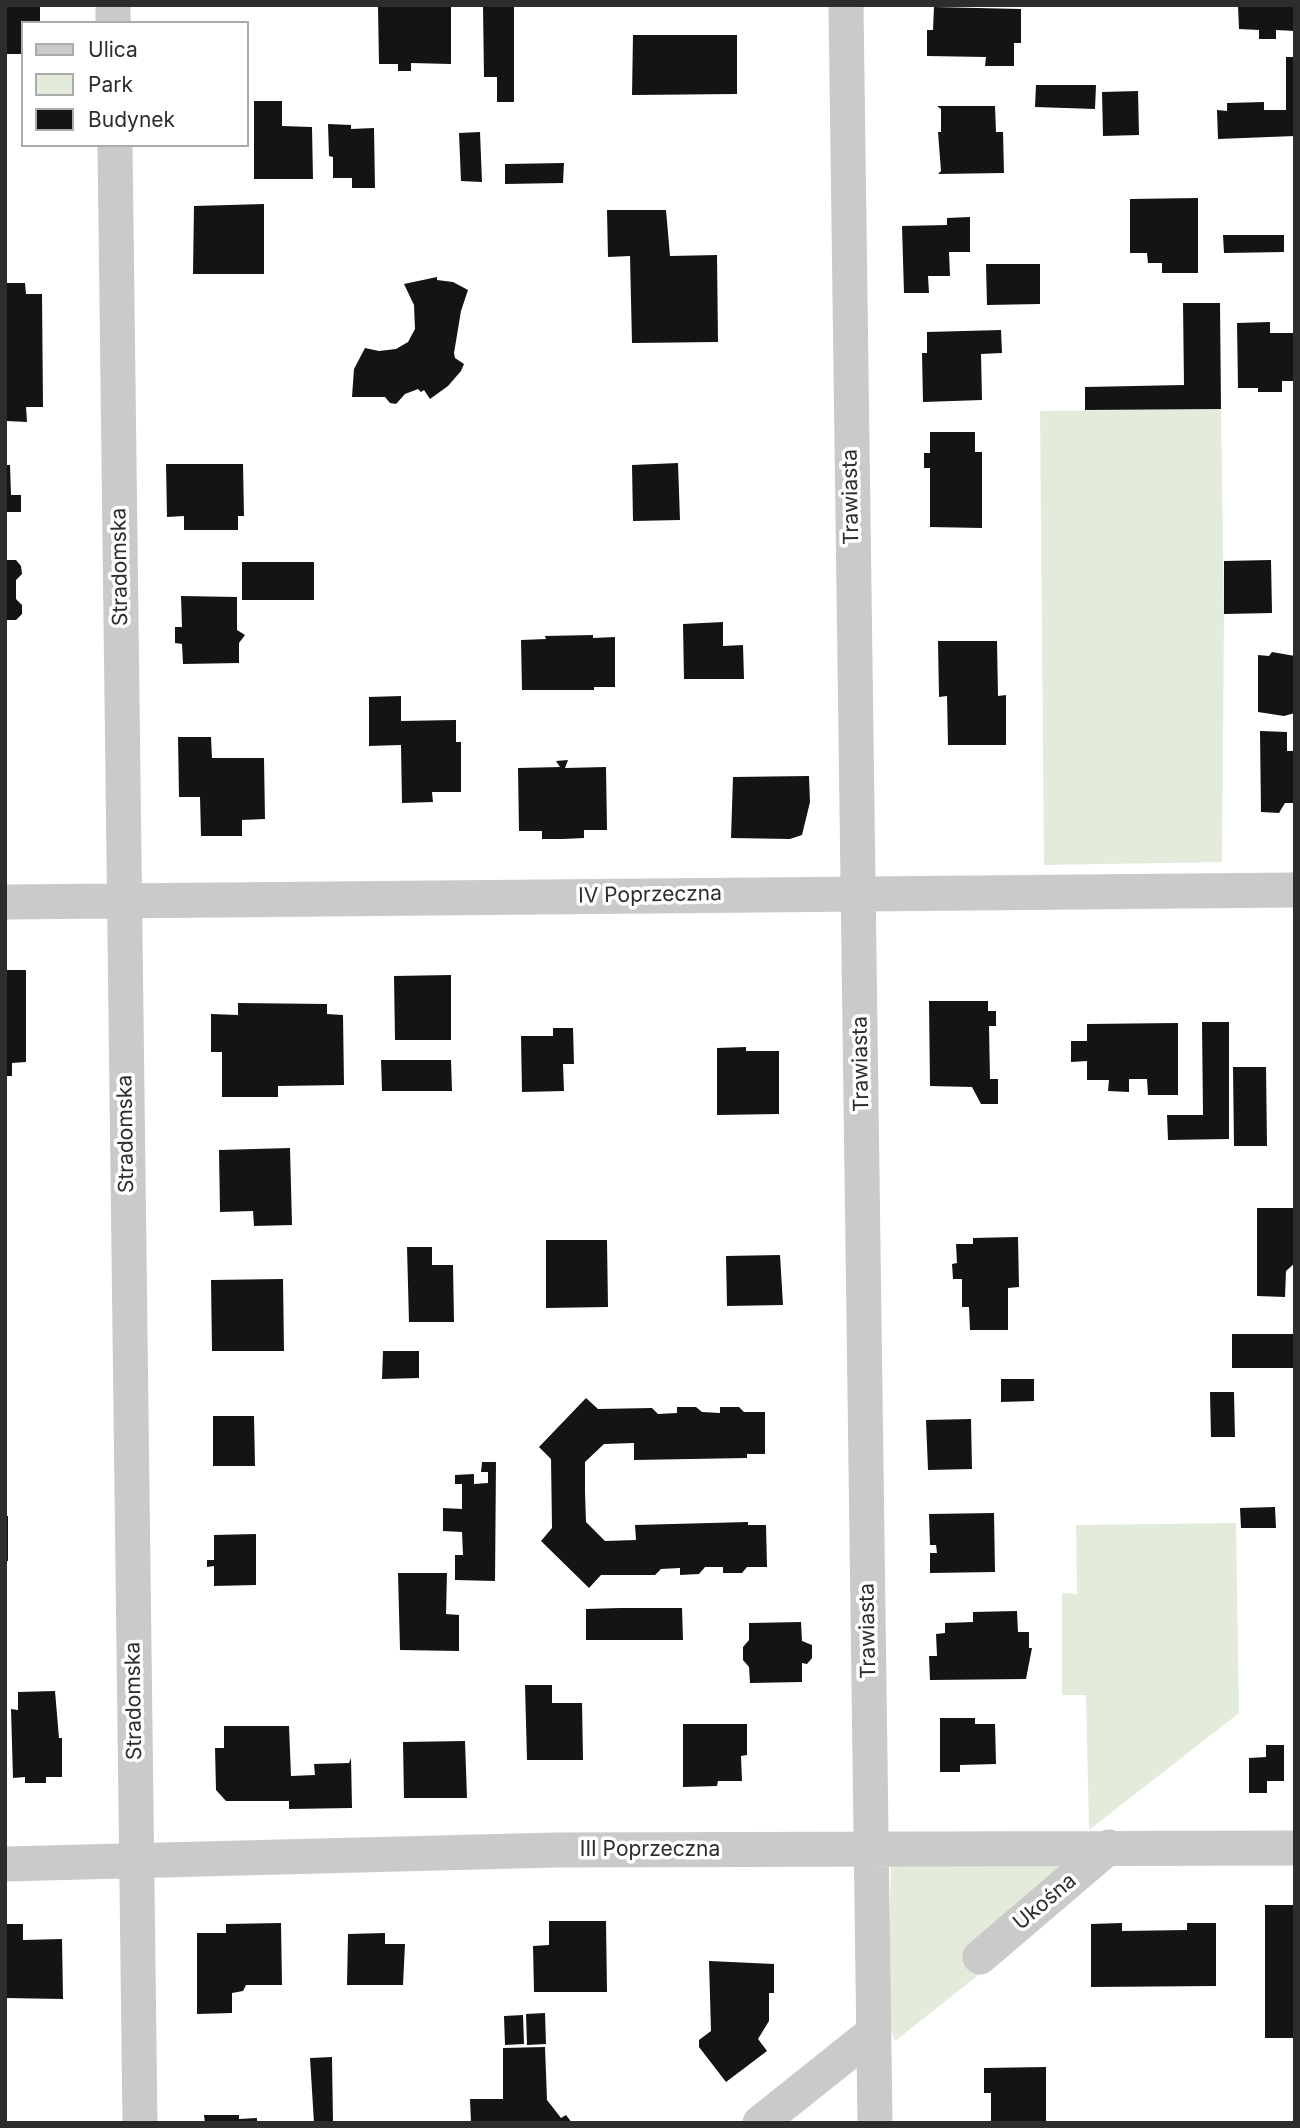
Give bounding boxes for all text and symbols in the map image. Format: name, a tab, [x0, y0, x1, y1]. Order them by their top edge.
legend	[21, 21, 248, 147]
text: Ulica	[88, 37, 138, 62]
text: Park	[88, 72, 133, 97]
text: Budynek	[88, 107, 175, 132]
street label: Trawiasta	[838, 449, 864, 545]
street label: Stradomska	[106, 508, 134, 626]
street label: IV Poprzeczna	[578, 881, 722, 909]
street label: Trawiasta	[848, 1016, 874, 1112]
street label: Stradomska	[112, 1075, 140, 1193]
street label: Trawiasta	[855, 1583, 881, 1679]
street label: Stradomska	[120, 1642, 148, 1760]
street label: III Poprzeczna	[580, 1837, 720, 1863]
street label: Ukośna	[1008, 1868, 1082, 1936]

